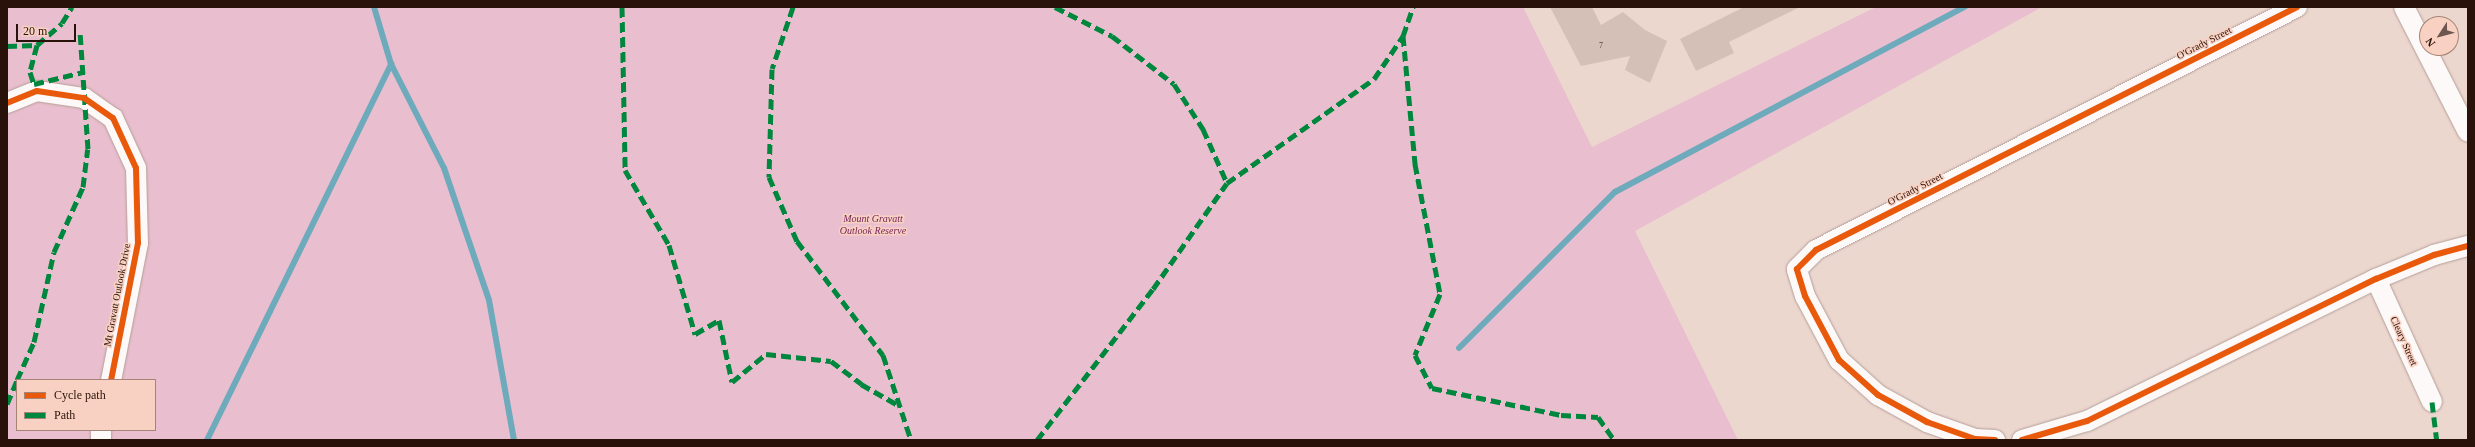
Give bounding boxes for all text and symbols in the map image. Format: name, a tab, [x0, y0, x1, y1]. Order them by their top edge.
scale bar	[18, 16, 78, 42]
north arrow	[2419, 16, 2459, 56]
text: 20 m	[23, 24, 47, 38]
street label: O'Grady Street	[2175, 24, 2233, 62]
text: N	[2423, 36, 2437, 49]
house number: 7	[1599, 41, 1603, 51]
street label: O'Grady Street	[1886, 170, 1944, 208]
park label: Mount Gravatt Outlook Reserve	[840, 212, 906, 236]
street label: Mt Gravatt Outlook Drive	[101, 242, 133, 348]
street label: Cleary Street	[2388, 315, 2420, 367]
legend	[16, 379, 156, 431]
text: Cycle path	[54, 388, 106, 402]
text: Path	[54, 408, 75, 422]

